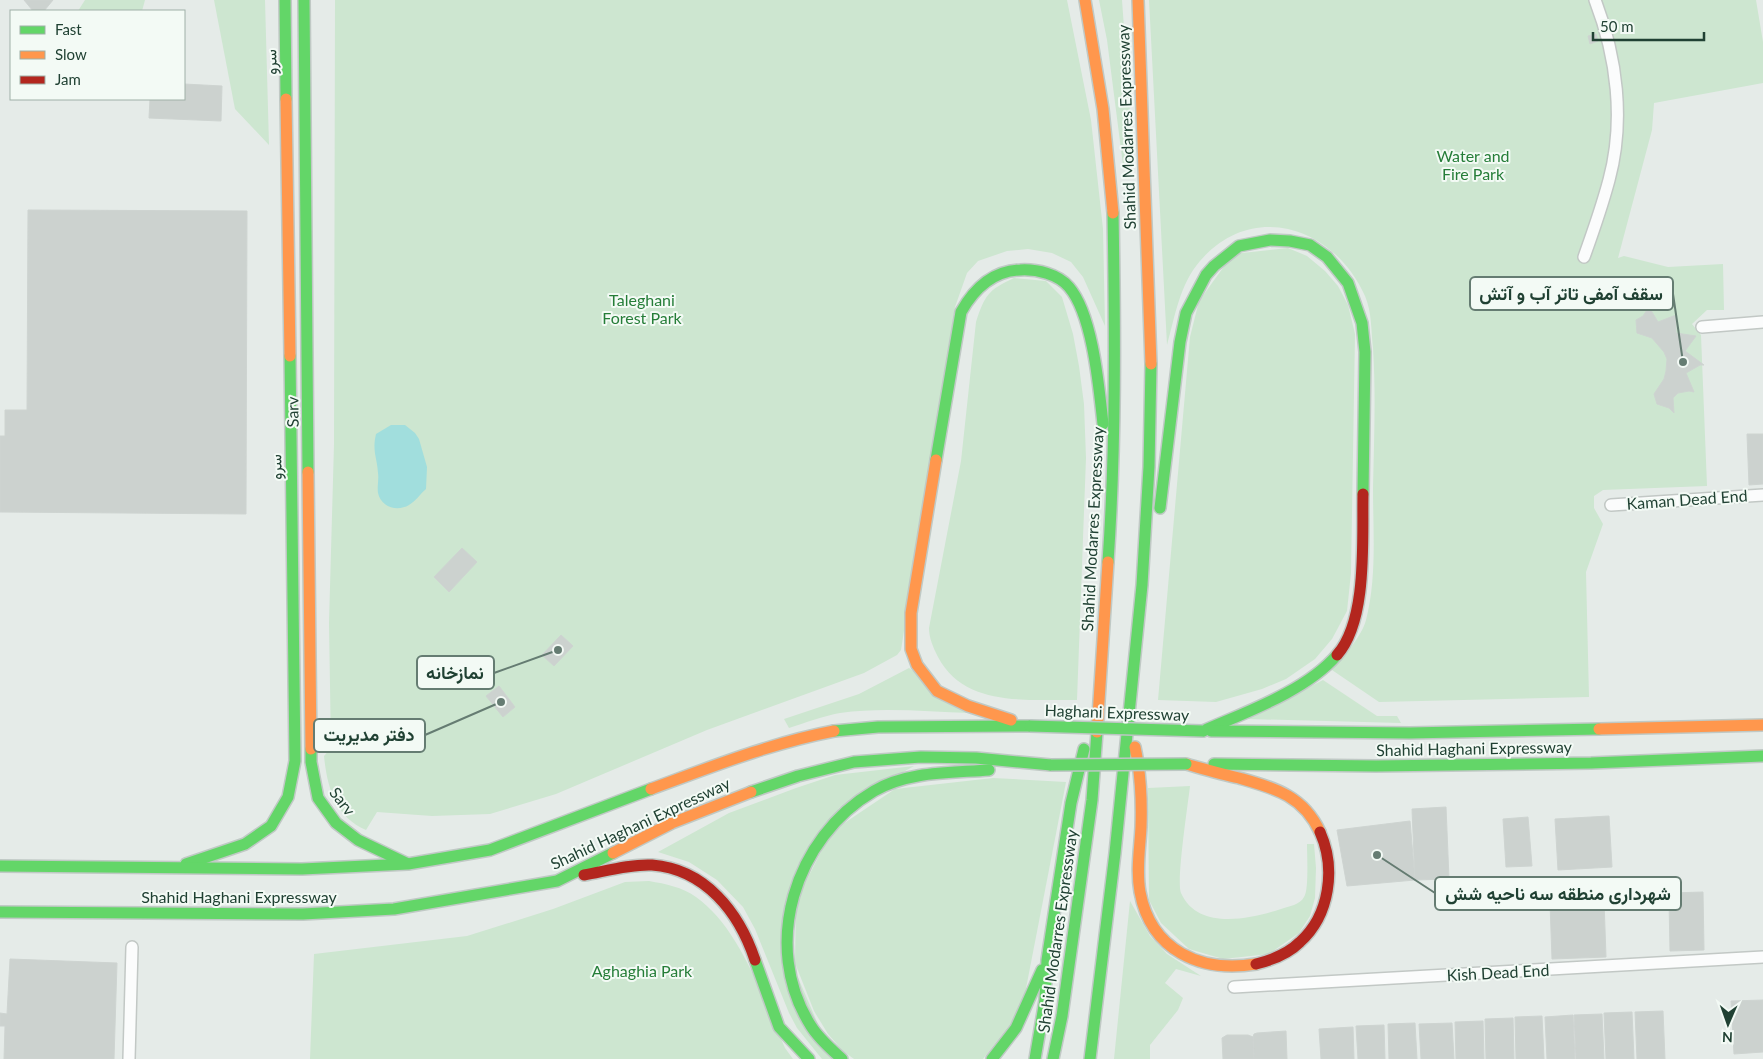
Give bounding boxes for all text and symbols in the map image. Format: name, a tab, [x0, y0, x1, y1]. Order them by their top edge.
legend	[10, 10, 185, 100]
scale bar	[1593, 10, 1704, 42]
text: 50 m	[1600, 17, 1634, 35]
text: Fast	[55, 20, 82, 38]
street label: Shahid Modarres Expressway	[1113, 23, 1139, 230]
text: Slow	[55, 45, 87, 63]
street label: سرو	[260, 49, 282, 75]
text: Jam	[55, 70, 81, 88]
park label: Water and Fire Park	[1436, 146, 1510, 183]
callout: سقف آمفی تاتر آب و آتش	[1470, 277, 1673, 310]
text: سقف آمفی تاتر آب و آتش	[1479, 282, 1663, 305]
park label: Taleghani Forest Park	[602, 290, 683, 327]
street label: Sarv	[282, 396, 302, 427]
street label: Shahid Modarres Expressway	[1077, 425, 1107, 632]
street label: سرو	[265, 454, 287, 480]
street label: Kaman Dead End	[1626, 485, 1748, 513]
callout: نمازخانه	[417, 656, 494, 689]
text: نمازخانه	[426, 661, 484, 684]
street label: Haghani Expressway	[1044, 700, 1190, 724]
callout: دفتر مدیریت	[314, 719, 425, 752]
text: دفتر مدیریت	[323, 723, 415, 746]
street label: Shahid Haghani Expressway	[1376, 737, 1573, 759]
street label: Shahid Haghani Expressway	[547, 773, 733, 873]
street label: Sarv	[326, 783, 360, 820]
street label: Shahid Modarres Expressway	[1033, 827, 1081, 1034]
callout: شهرداری منطقه سه ناحیه شش	[1435, 877, 1681, 910]
text: شهرداری منطقه سه ناحیه شش	[1445, 882, 1671, 905]
street label: Shahid Haghani Expressway	[141, 887, 338, 906]
street label: Kish Dead End	[1446, 960, 1550, 984]
park label: Aghaghia Park	[592, 961, 693, 980]
north arrow	[1703, 999, 1753, 1049]
text: N	[1722, 1029, 1733, 1046]

